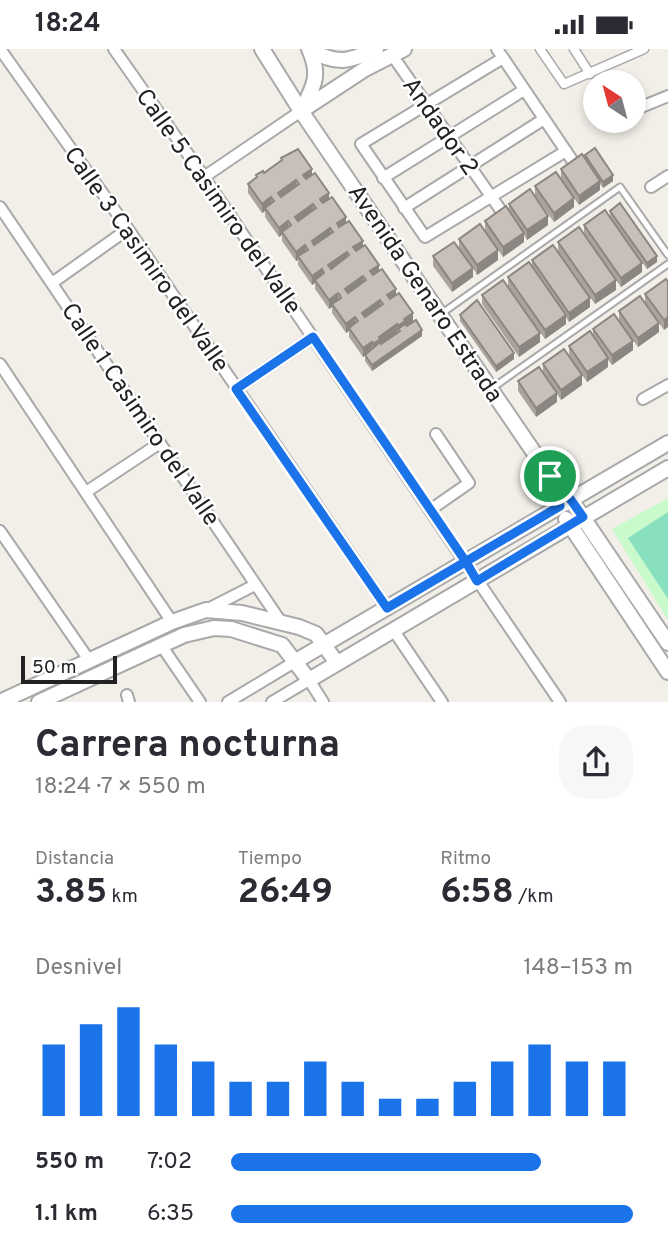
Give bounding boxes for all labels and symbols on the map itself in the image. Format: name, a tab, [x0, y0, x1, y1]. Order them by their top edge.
north arrow	[583, 70, 646, 133]
street label: Andador 2	[395, 72, 484, 182]
street label: Calle 5 Casimiro del Valle	[128, 83, 307, 321]
street label: Calle 3 Casimiro del Valle	[56, 142, 235, 379]
street label: Avenida Genaro Estrada	[340, 179, 509, 409]
street label: Calle 1 Casimiro del Valle	[53, 298, 225, 533]
pin	[520, 446, 580, 506]
scale bar	[21, 653, 117, 685]

